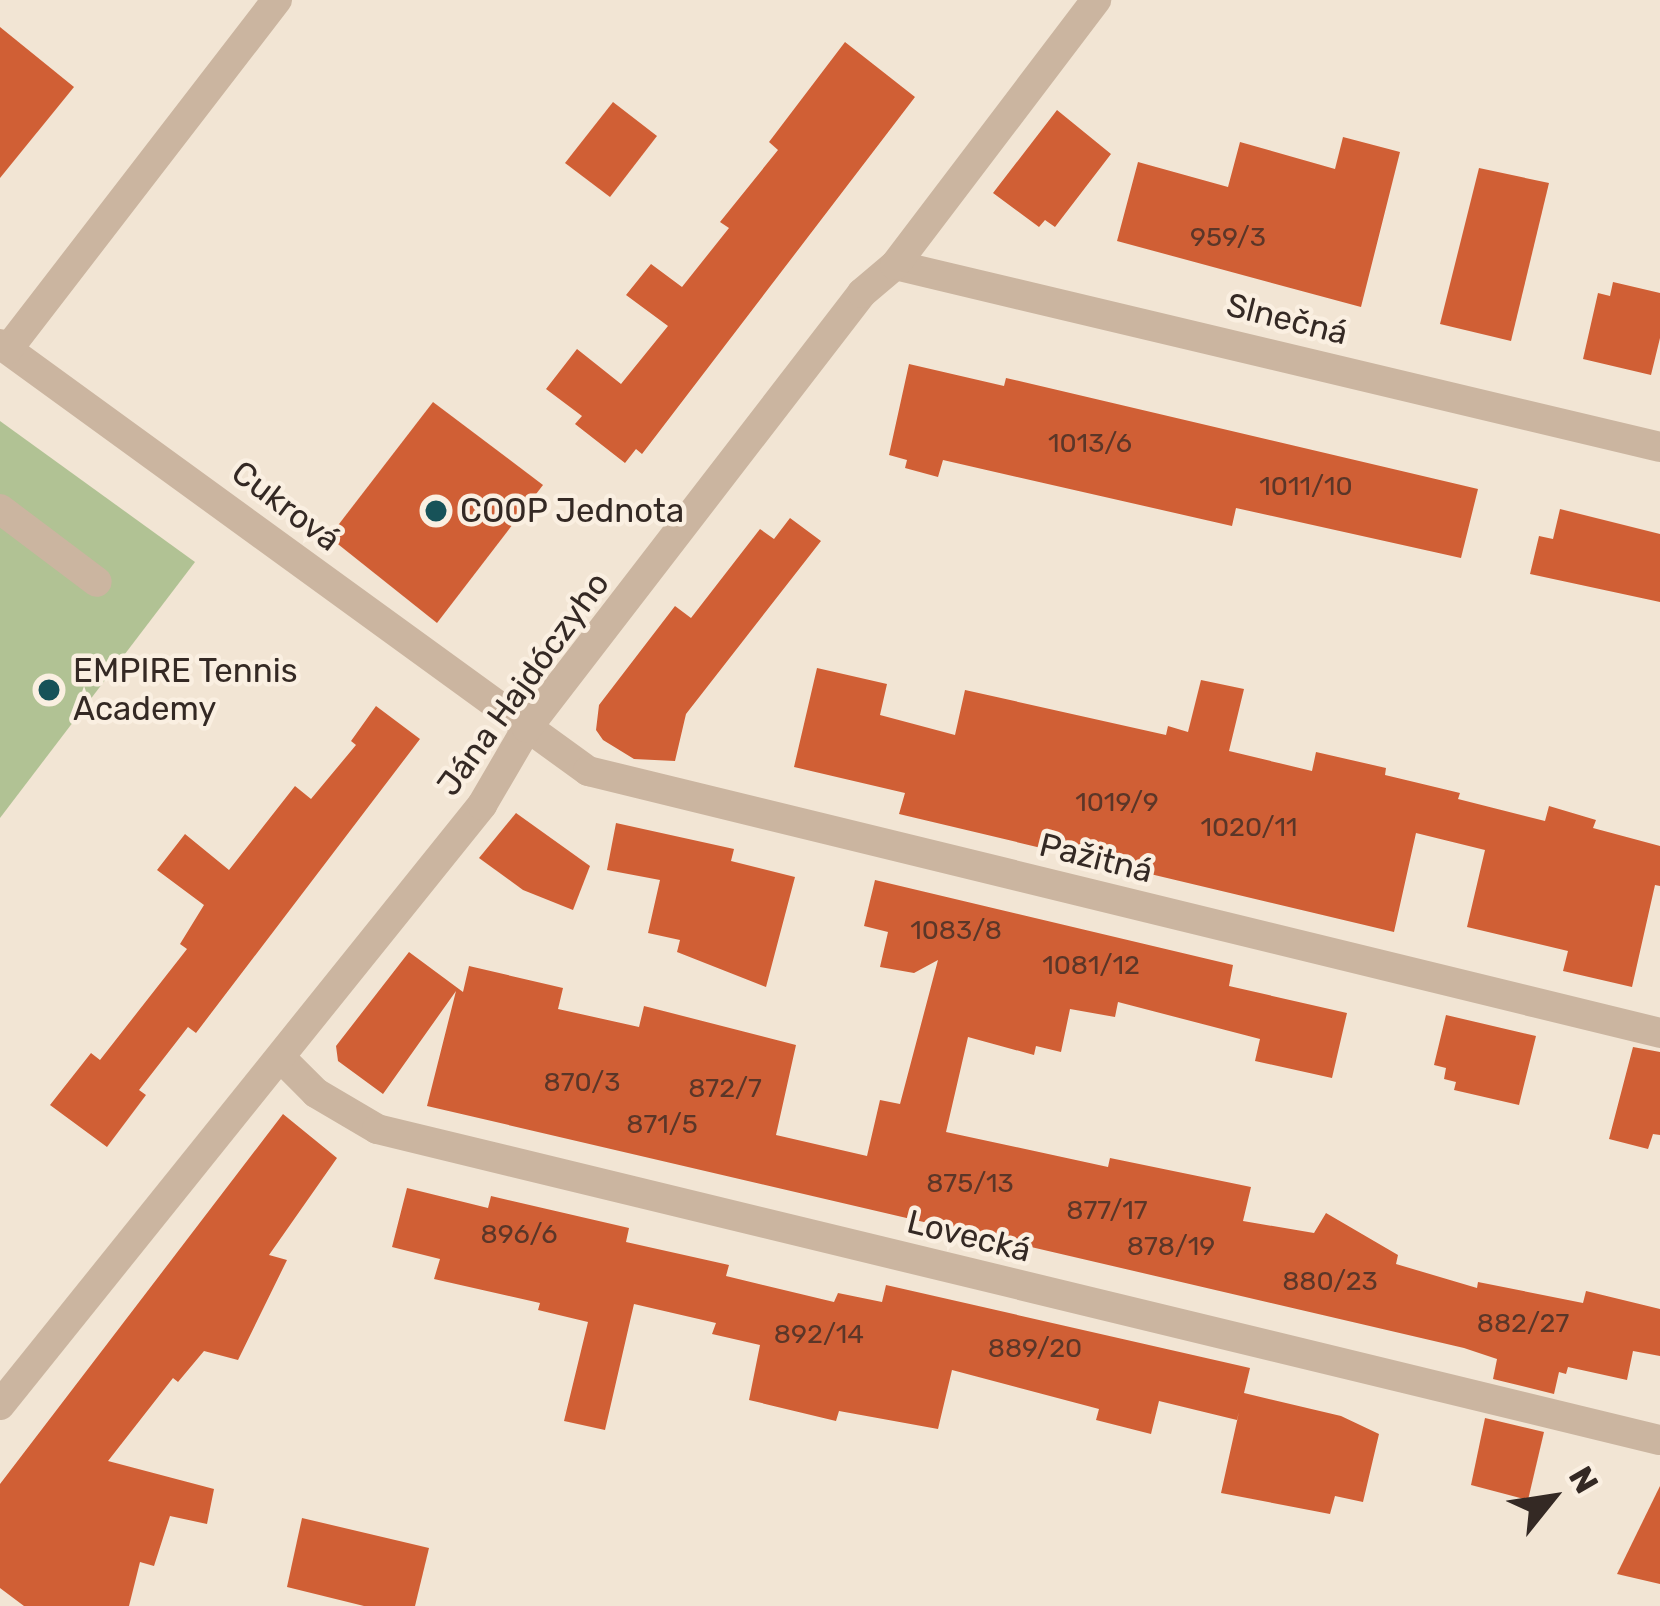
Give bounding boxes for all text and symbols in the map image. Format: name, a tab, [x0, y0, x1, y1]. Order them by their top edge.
house number: 959/3	[1190, 222, 1266, 254]
street label: Slnečná	[1222, 285, 1352, 353]
house number: 1013/6	[1048, 428, 1132, 460]
street label: Cukrová	[224, 452, 348, 560]
house number: 1011/10	[1259, 471, 1353, 503]
place label: COOP Jednota	[460, 491, 685, 531]
marker: COOP Jednota	[423, 498, 449, 524]
street label: Jána Hajdóczyho	[429, 565, 617, 803]
place label: EMPIRE Tennis Academy	[73, 651, 298, 729]
marker: EMPIRE Tennis Academy	[36, 677, 62, 703]
house number: 1019/9	[1075, 787, 1159, 819]
house number: 1020/11	[1200, 812, 1298, 844]
street label: Pažitná	[1035, 825, 1157, 891]
house number: 1083/8	[910, 915, 1002, 947]
house number: 1081/12	[1042, 950, 1140, 982]
house number: 870/3	[544, 1067, 620, 1099]
house number: 872/7	[688, 1073, 762, 1105]
house number: 871/5	[626, 1109, 698, 1141]
house number: 875/13	[926, 1168, 1014, 1200]
house number: 877/17	[1066, 1195, 1148, 1227]
street label: Lovecká	[903, 1202, 1035, 1270]
house number: 896/6	[481, 1219, 557, 1251]
house number: 878/19	[1127, 1231, 1215, 1263]
house number: 880/23	[1282, 1266, 1378, 1298]
house number: 882/27	[1477, 1308, 1569, 1340]
house number: 892/14	[774, 1319, 864, 1351]
house number: 889/20	[988, 1333, 1082, 1365]
north arrow	[1492, 1438, 1612, 1558]
text: N	[1561, 1460, 1606, 1500]

